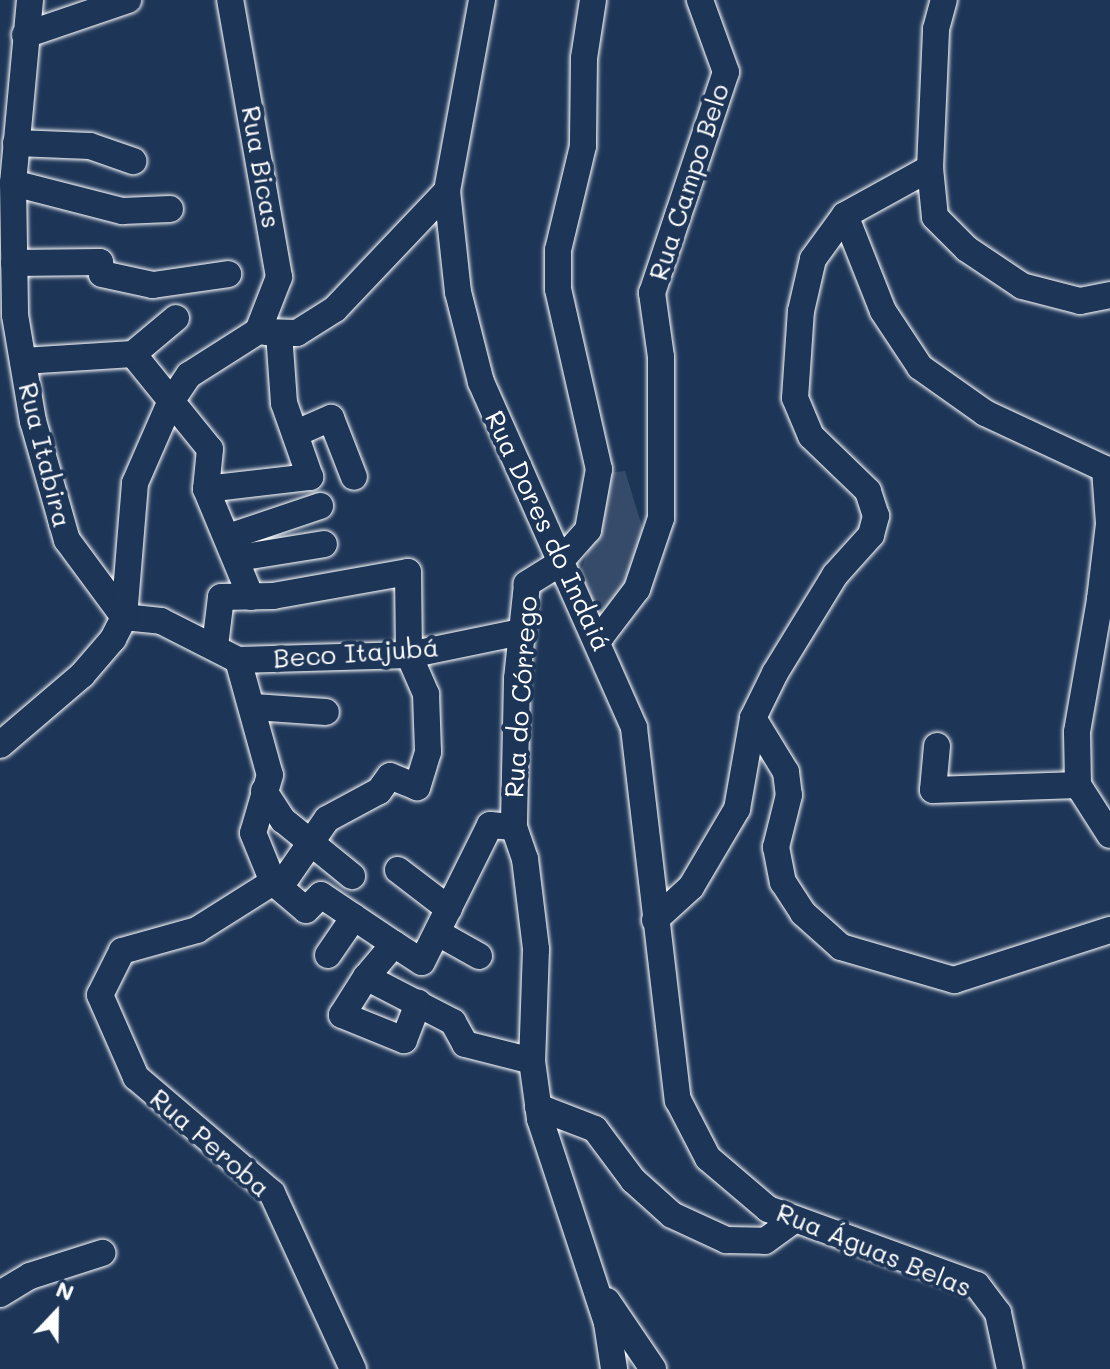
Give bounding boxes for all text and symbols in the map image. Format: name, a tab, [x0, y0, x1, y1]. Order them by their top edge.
street label: Rua Campo Belo	[643, 80, 735, 284]
street label: Rua Bicas	[235, 103, 287, 231]
street label: Rua Itabira	[12, 379, 78, 531]
street label: Rua Dores do Indaiá	[479, 406, 617, 656]
street label: Rua do Córrego	[498, 595, 544, 799]
street label: Beco Itajubá	[272, 632, 440, 674]
street label: Rua Peroba	[144, 1082, 276, 1204]
street label: Rua Águas Belas	[772, 1197, 976, 1303]
north arrow	[16, 1273, 96, 1353]
text: N	[52, 1274, 78, 1307]

